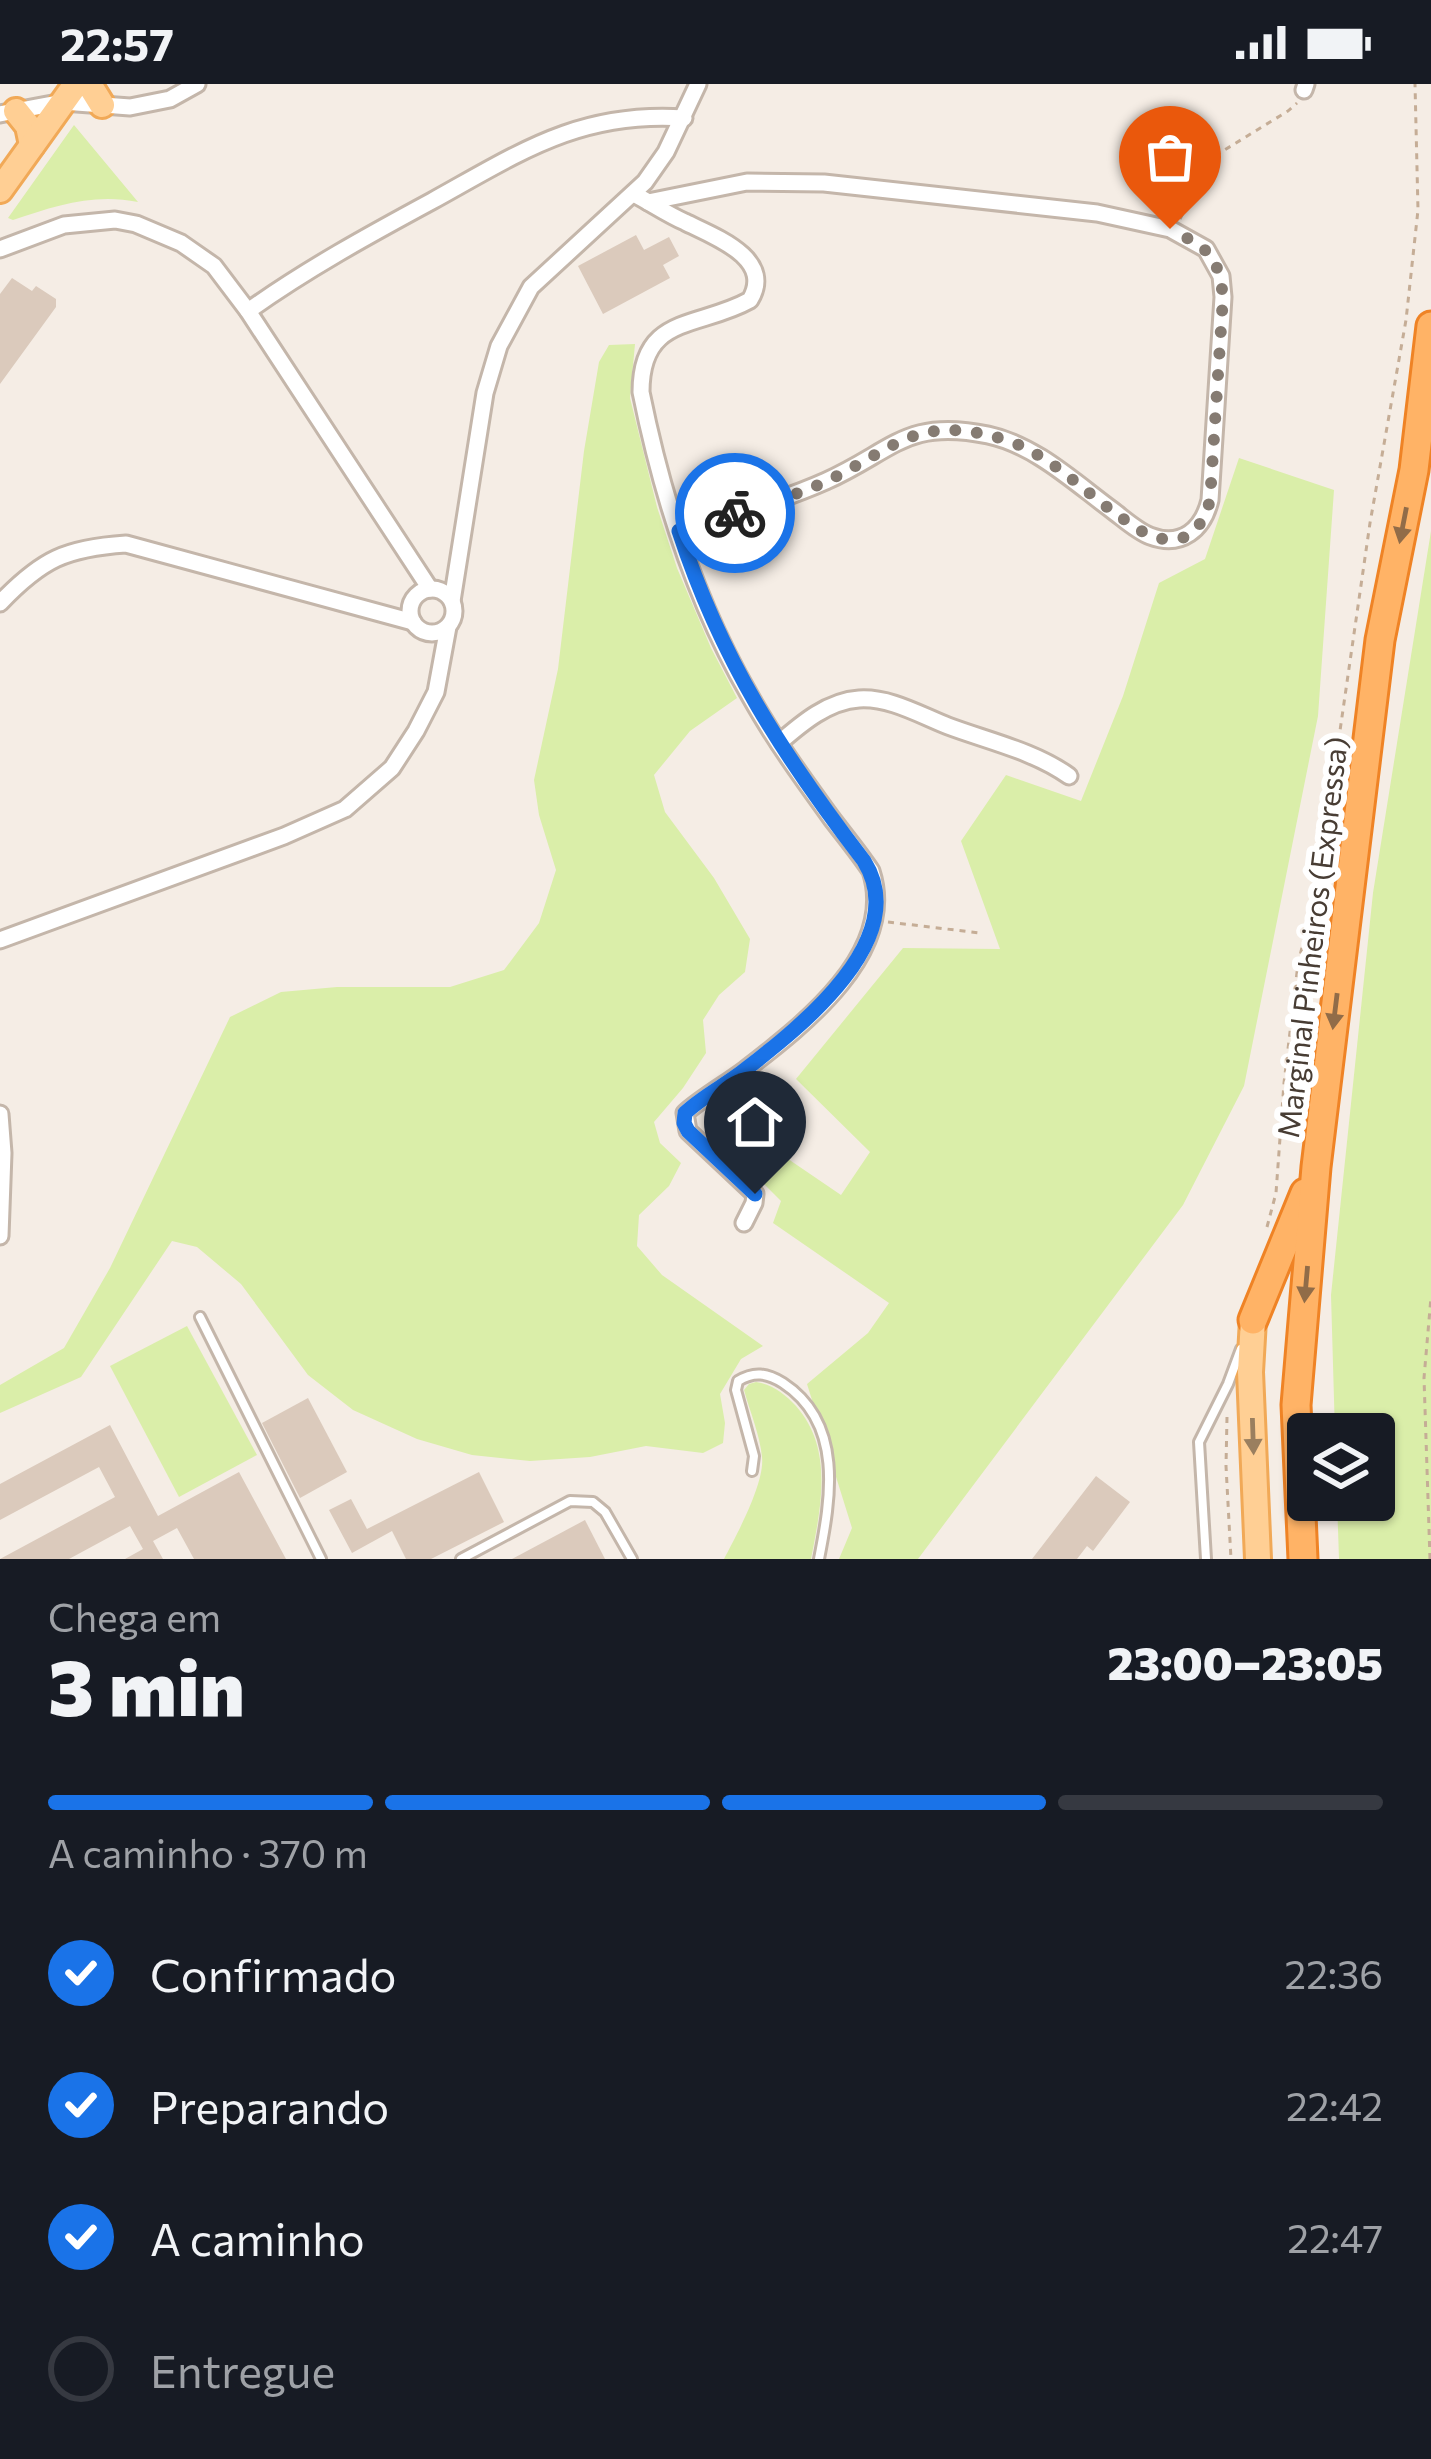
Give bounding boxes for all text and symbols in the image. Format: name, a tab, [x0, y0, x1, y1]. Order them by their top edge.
text: 22:57	[60, 15, 174, 70]
pin	[1119, 106, 1221, 229]
icon: bag	[1137, 124, 1203, 190]
courier	[675, 453, 795, 573]
icon: bike	[702, 480, 768, 546]
one-way arrow	[1393, 507, 1412, 545]
street label: Marginal Pinheiros (Expressa)	[1268, 734, 1354, 1140]
one-way arrow	[1325, 993, 1344, 1030]
pin	[704, 1071, 806, 1194]
icon: home	[722, 1089, 788, 1155]
one-way arrow	[1296, 1266, 1315, 1303]
map controls	[1287, 1413, 1395, 1521]
button: layers	[1287, 1413, 1395, 1521]
one-way arrow	[1244, 1418, 1263, 1456]
text: Chega em	[48, 1592, 221, 1640]
text: 23:00–23:05	[1107, 1634, 1383, 1689]
text: 3 min	[48, 1637, 245, 1732]
text: A caminho · 370 m	[48, 1828, 368, 1876]
icon: check	[48, 1940, 114, 2006]
text: Confirmado	[150, 1946, 397, 2001]
text: 22:36	[1285, 1949, 1383, 1997]
icon: check	[48, 2072, 114, 2138]
text: Preparando	[150, 2078, 389, 2133]
text: 22:42	[1286, 2081, 1383, 2129]
icon: check	[48, 2204, 114, 2270]
text: A caminho	[150, 2210, 365, 2265]
text: 22:47	[1287, 2213, 1383, 2261]
text: Entregue	[150, 2342, 335, 2397]

